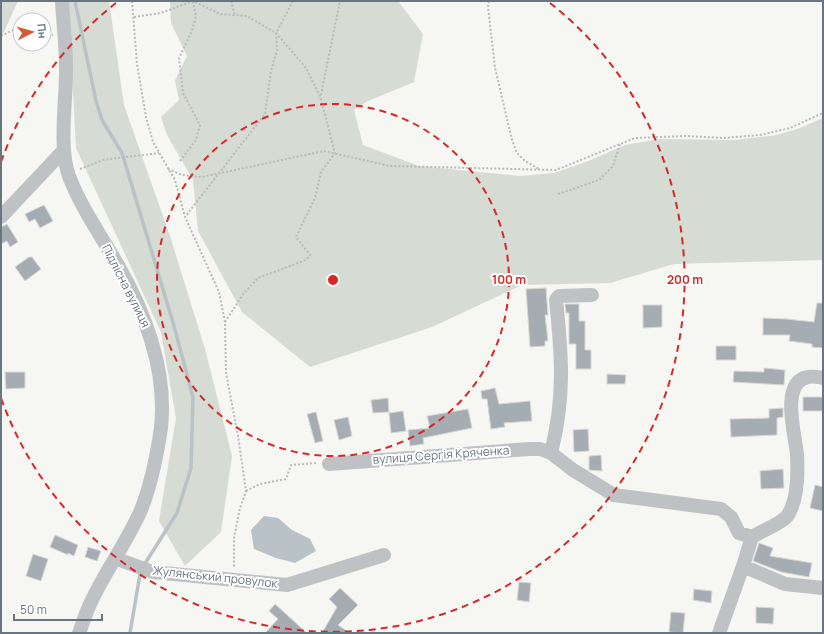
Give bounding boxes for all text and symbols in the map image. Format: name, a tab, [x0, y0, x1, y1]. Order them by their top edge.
north arrow	[12, 12, 52, 52]
text: Пн	[34, 23, 51, 39]
street label: Підлісна вулиця	[98, 241, 155, 330]
text: 100 m	[492, 271, 526, 288]
text: 200 m	[667, 271, 703, 288]
centre of rings	[326, 273, 340, 287]
street label: вулиця Сергія Кряченка	[372, 441, 510, 468]
street label: Жулянський провулок	[152, 561, 279, 592]
scale bar	[14, 596, 102, 622]
text: 50 m	[20, 601, 47, 618]

